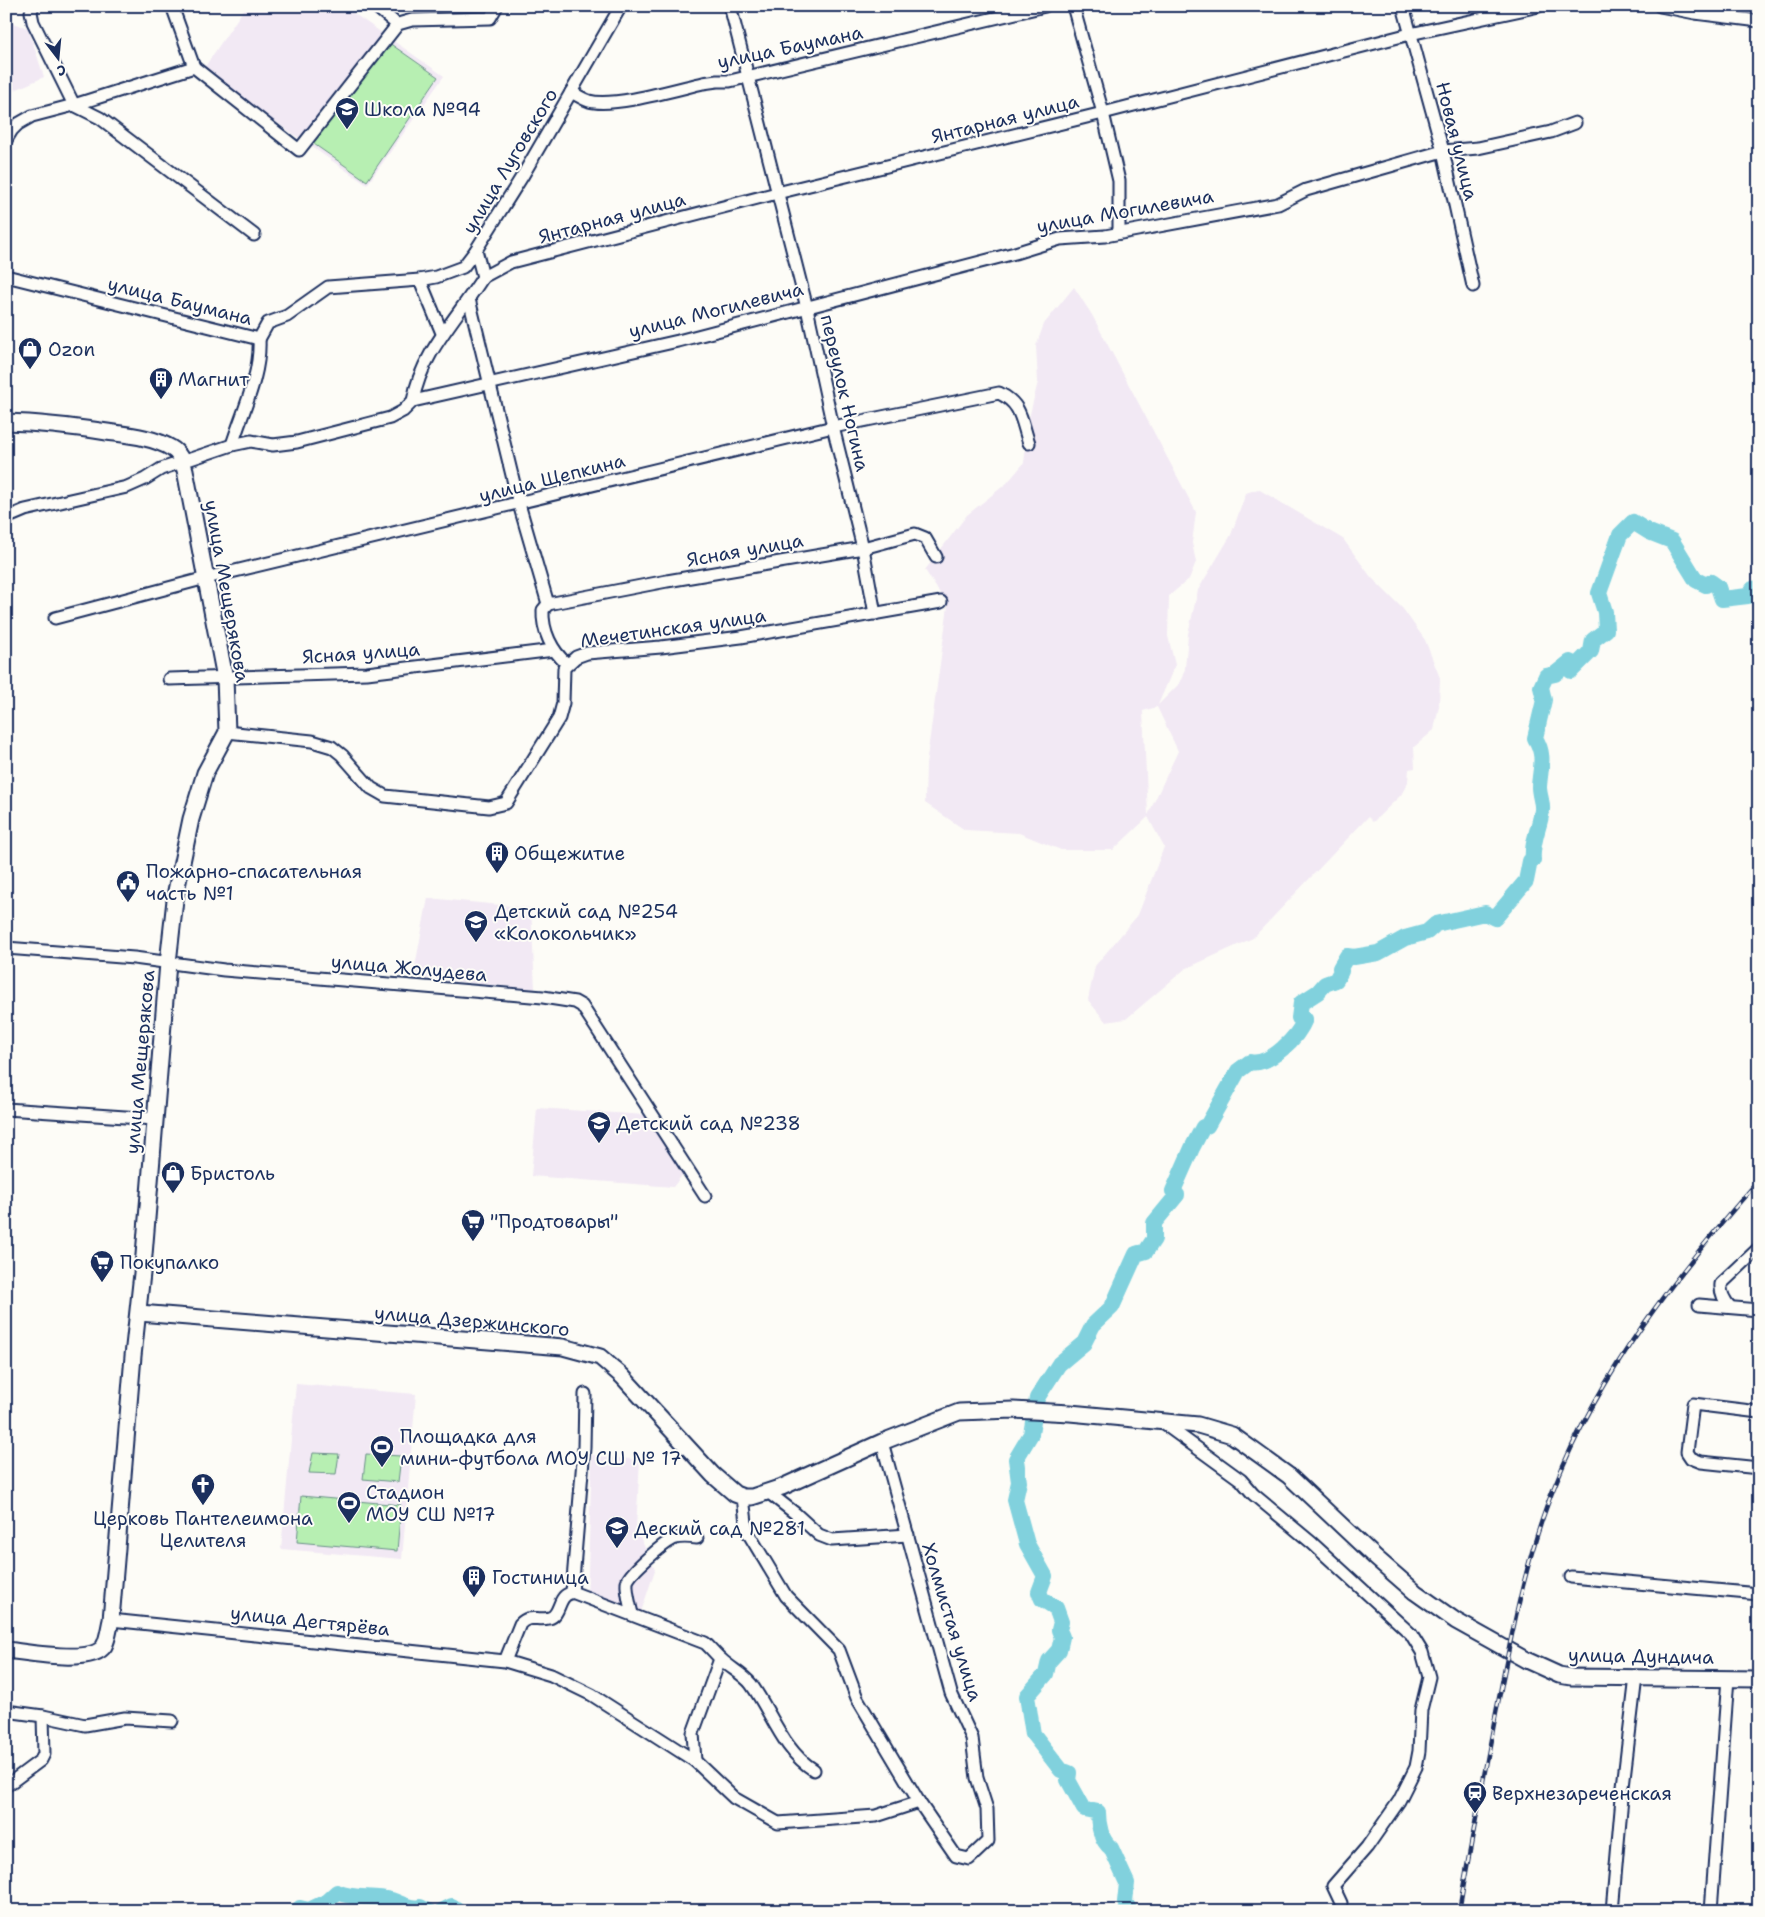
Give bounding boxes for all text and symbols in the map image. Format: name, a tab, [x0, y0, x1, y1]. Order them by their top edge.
street label: улица Баумана	[715, 19, 865, 75]
north arrow	[32, 32, 82, 82]
text: С	[55, 61, 68, 80]
street label: Новая улица	[1430, 79, 1484, 203]
street label: улица Луговского	[457, 84, 563, 238]
street label: Янтарная улица	[929, 89, 1082, 149]
school or university icon: Школа №94	[334, 96, 360, 130]
place label: Школа №94	[364, 97, 481, 122]
street label: улица Могилевича	[1035, 183, 1216, 239]
street label: Янтарная улица	[536, 186, 688, 250]
street label: улица Баумана	[105, 271, 255, 331]
street label: улица Могилевича	[626, 276, 806, 344]
street label: переулок Ногина	[815, 312, 875, 474]
shop icon: Ozon	[17, 336, 43, 370]
place label: Ozon	[48, 337, 95, 362]
building icon: Магнит	[148, 366, 174, 400]
place label: Магнит	[178, 367, 249, 392]
street label: улица Щепкина	[476, 448, 628, 508]
street label: улица Мещерякова	[199, 498, 255, 684]
street label: Ясная улица	[685, 527, 805, 573]
street label: Мечетинская улица	[579, 603, 768, 653]
street label: Ясная улица	[301, 636, 421, 670]
building icon: Общежитие	[484, 840, 510, 874]
place label: Общежитие	[514, 841, 625, 866]
place label: Пожарно-спасательная часть №1	[146, 859, 362, 906]
public building icon: Пожарно-спасательная часть №1	[115, 869, 141, 903]
place label: Детский сад №254 «Колокольчик»	[494, 899, 678, 946]
school or university icon: Детский сад №254 «Колокольчик»	[463, 909, 489, 943]
street label: улица Жолудева	[330, 949, 488, 987]
street label: улица Мещерякова	[119, 969, 161, 1155]
school or university icon: Детский сад №238	[586, 1110, 612, 1144]
place label: Детский сад №238	[616, 1111, 801, 1136]
shop icon: Бристоль	[160, 1160, 186, 1194]
place label: Бристоль	[190, 1161, 275, 1186]
supermarket icon: "Продтовары"	[460, 1208, 486, 1242]
place label: "Продтовары"	[490, 1209, 618, 1234]
supermarket icon: Покупалко	[89, 1249, 115, 1283]
place label: Покупалко	[120, 1250, 219, 1275]
street label: улица Дзержинского	[373, 1300, 571, 1342]
place label: Площадка для мини-футбола МОУ СШ № 17	[400, 1424, 681, 1471]
sports icon: Площадка для мини-футбола МОУ СШ № 17	[369, 1434, 395, 1468]
church icon: Церковь Пантелеимона Целителя	[190, 1472, 216, 1506]
place label: Стадион МОУ СШ №17	[366, 1480, 496, 1527]
sports icon: Стадион МОУ СШ №17	[336, 1490, 362, 1524]
place label: Церковь Пантелеимона Целителя	[93, 1506, 313, 1553]
school or university icon: Деский сад №281	[604, 1515, 630, 1549]
place label: Деский сад №281	[634, 1516, 805, 1541]
street label: Холмистая улица	[916, 1540, 988, 1705]
building icon: Гостиница	[461, 1564, 487, 1598]
place label: Гостиница	[492, 1565, 589, 1590]
street label: улица Дегтярёва	[229, 1600, 391, 1642]
street label: улица Дундича	[1568, 1642, 1714, 1670]
station icon: Верхнезареченская	[1462, 1780, 1488, 1814]
place label: Верхнезареченская	[1492, 1781, 1672, 1806]

